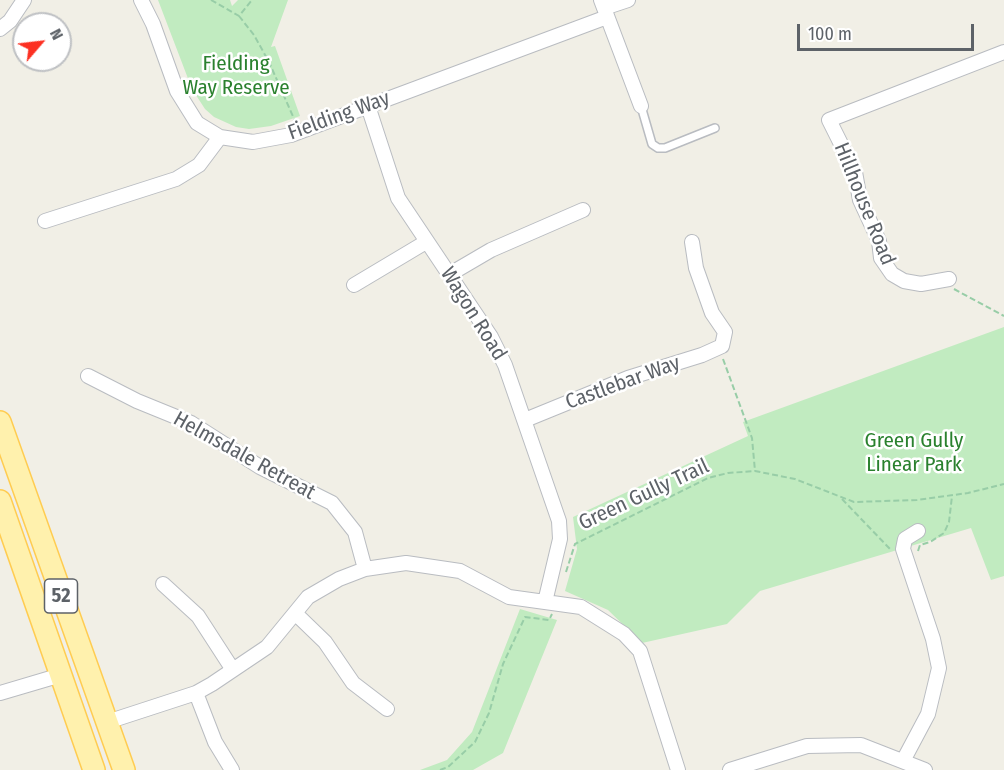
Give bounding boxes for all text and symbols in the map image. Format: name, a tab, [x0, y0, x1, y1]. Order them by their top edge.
north arrow	[12, 12, 72, 72]
scale bar	[800, 12, 977, 50]
text: 100 m	[808, 23, 852, 45]
text: N	[46, 26, 67, 43]
park label: Fielding Way Reserve	[182, 51, 290, 101]
street label: Fielding Way	[285, 86, 393, 146]
street label: Hillhouse Road	[828, 139, 900, 269]
street label: Wagon Road	[434, 263, 512, 365]
street label: Castlebar Way	[562, 351, 684, 415]
street label: Helmsdale Retreat	[169, 407, 319, 505]
park label: Green Gully Linear Park	[865, 428, 963, 478]
street label: Green Gully Trail	[575, 454, 713, 536]
road number: 52	[44, 579, 78, 613]

